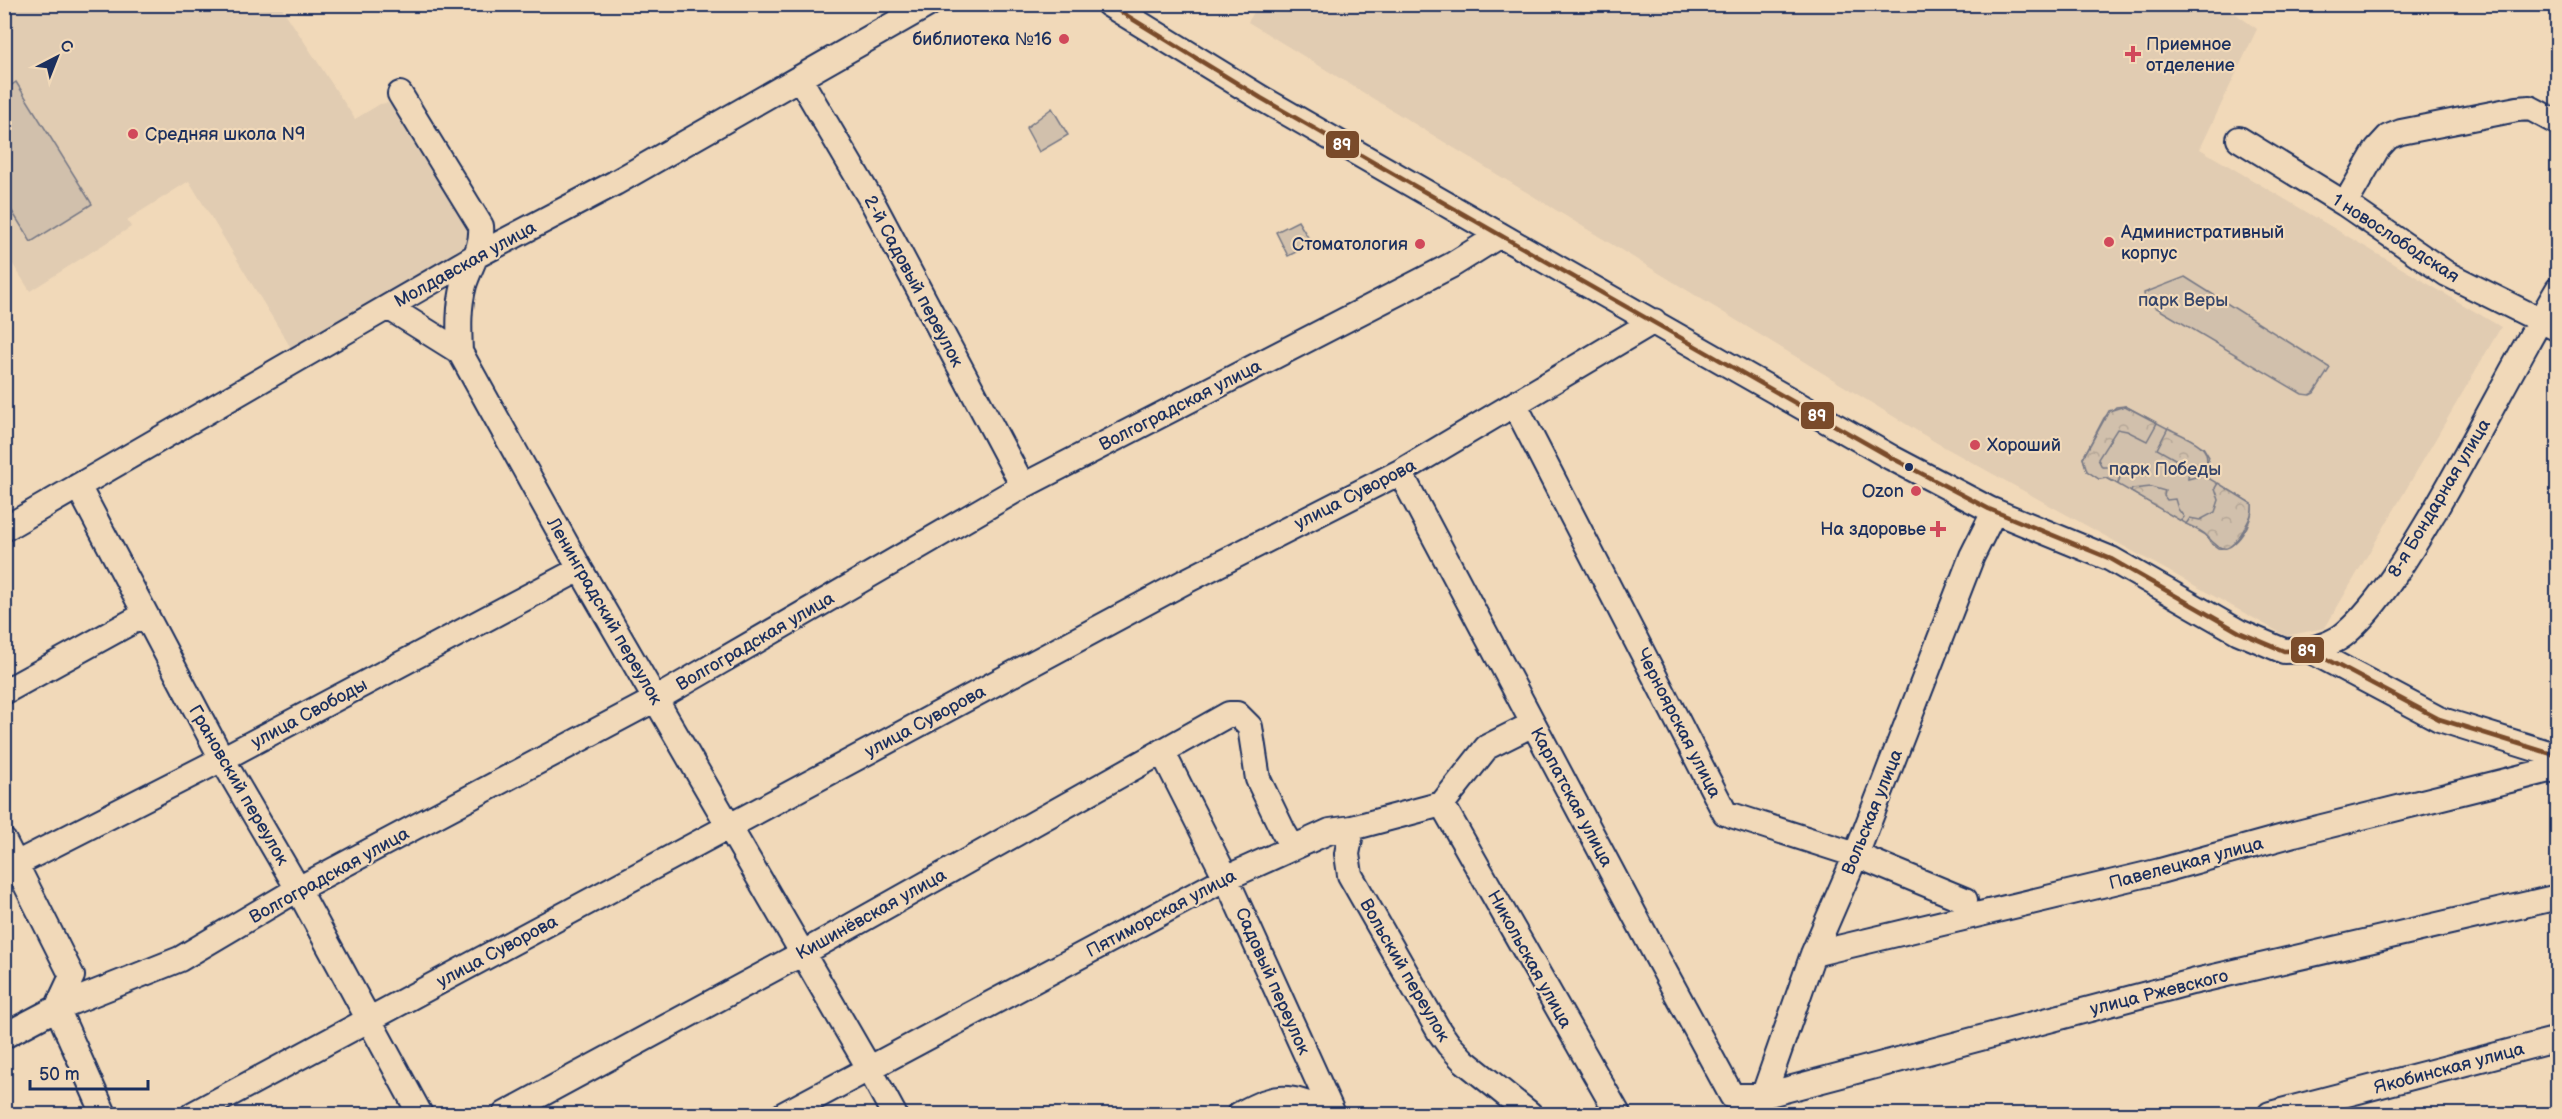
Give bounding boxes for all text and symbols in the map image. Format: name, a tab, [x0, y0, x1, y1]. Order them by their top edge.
north arrow	[27, 27, 87, 87]
place label: библиотека №16	[912, 29, 1052, 50]
marker: библиотека №16	[1057, 32, 1071, 46]
place label: Приемное отделение	[2146, 34, 2235, 76]
text: С	[56, 36, 77, 58]
marker: Приемное отделение	[2124, 45, 2142, 63]
place label: Средняя школа N9	[145, 124, 305, 145]
marker: Средняя школа N9	[126, 127, 140, 141]
line badge: 89	[1325, 130, 1360, 159]
text: 89	[1333, 136, 1352, 155]
street label: 1 новослободская	[2328, 190, 2463, 287]
street label: 2-й Садовый переулок	[859, 192, 968, 371]
street label: Молдавская улица	[391, 217, 540, 312]
place label: Административный корпус	[2120, 222, 2284, 264]
place label: Стоматология	[1292, 234, 1408, 255]
marker: Административный корпус	[2102, 235, 2116, 249]
marker: Стоматология	[1413, 237, 1427, 251]
park label: парк Веры	[2138, 290, 2228, 311]
street label: Волгоградская улица	[1096, 355, 1265, 455]
line badge: 89	[1800, 401, 1835, 430]
text: 89	[1808, 407, 1827, 426]
street label: 8-я Бондарная улица	[2384, 415, 2495, 581]
place label: Хороший	[1987, 435, 2061, 456]
marker: Хороший	[1968, 438, 1982, 452]
street label: улица Суворова	[1291, 455, 1420, 534]
park label: парк Победы	[2109, 459, 2221, 480]
unlabelled marker	[1903, 461, 1915, 473]
place label: Ozon	[1862, 481, 1904, 502]
marker: Ozon	[1909, 484, 1923, 498]
street label: Ленинградский переулок	[542, 513, 667, 709]
place label: На здоровье	[1820, 519, 1926, 540]
marker: На здоровье	[1931, 522, 1945, 536]
street label: Волгоградская улица	[672, 587, 838, 695]
line badge: 89	[2290, 636, 2325, 664]
text: 89	[2298, 642, 2317, 661]
street label: Черноярская улица	[1632, 645, 1726, 802]
street label: улица Свободы	[248, 674, 371, 753]
street label: улица Суворова	[861, 681, 989, 762]
street label: Грановский переулок	[184, 701, 293, 869]
street label: Карпатская улица	[1526, 724, 1617, 871]
street label: Вольская улица	[1838, 746, 1907, 878]
street label: Волгоградская улица	[246, 823, 413, 928]
street label: Павелецкая улица	[2107, 833, 2266, 894]
street label: Кишинёвская улица	[792, 864, 950, 964]
street label: Пятиморская улица	[1083, 865, 1240, 962]
street label: Никольская улица	[1483, 887, 1576, 1032]
street label: Вольский переулок	[1355, 895, 1454, 1046]
street label: Садовый переулок	[1231, 904, 1315, 1058]
street label: улица Суворова	[433, 911, 561, 992]
street label: улица Ржевского	[2088, 965, 2230, 1020]
street label: Якобинская улица	[2372, 1038, 2527, 1099]
scale bar	[30, 1053, 148, 1091]
text: 50 m	[39, 1064, 80, 1085]

